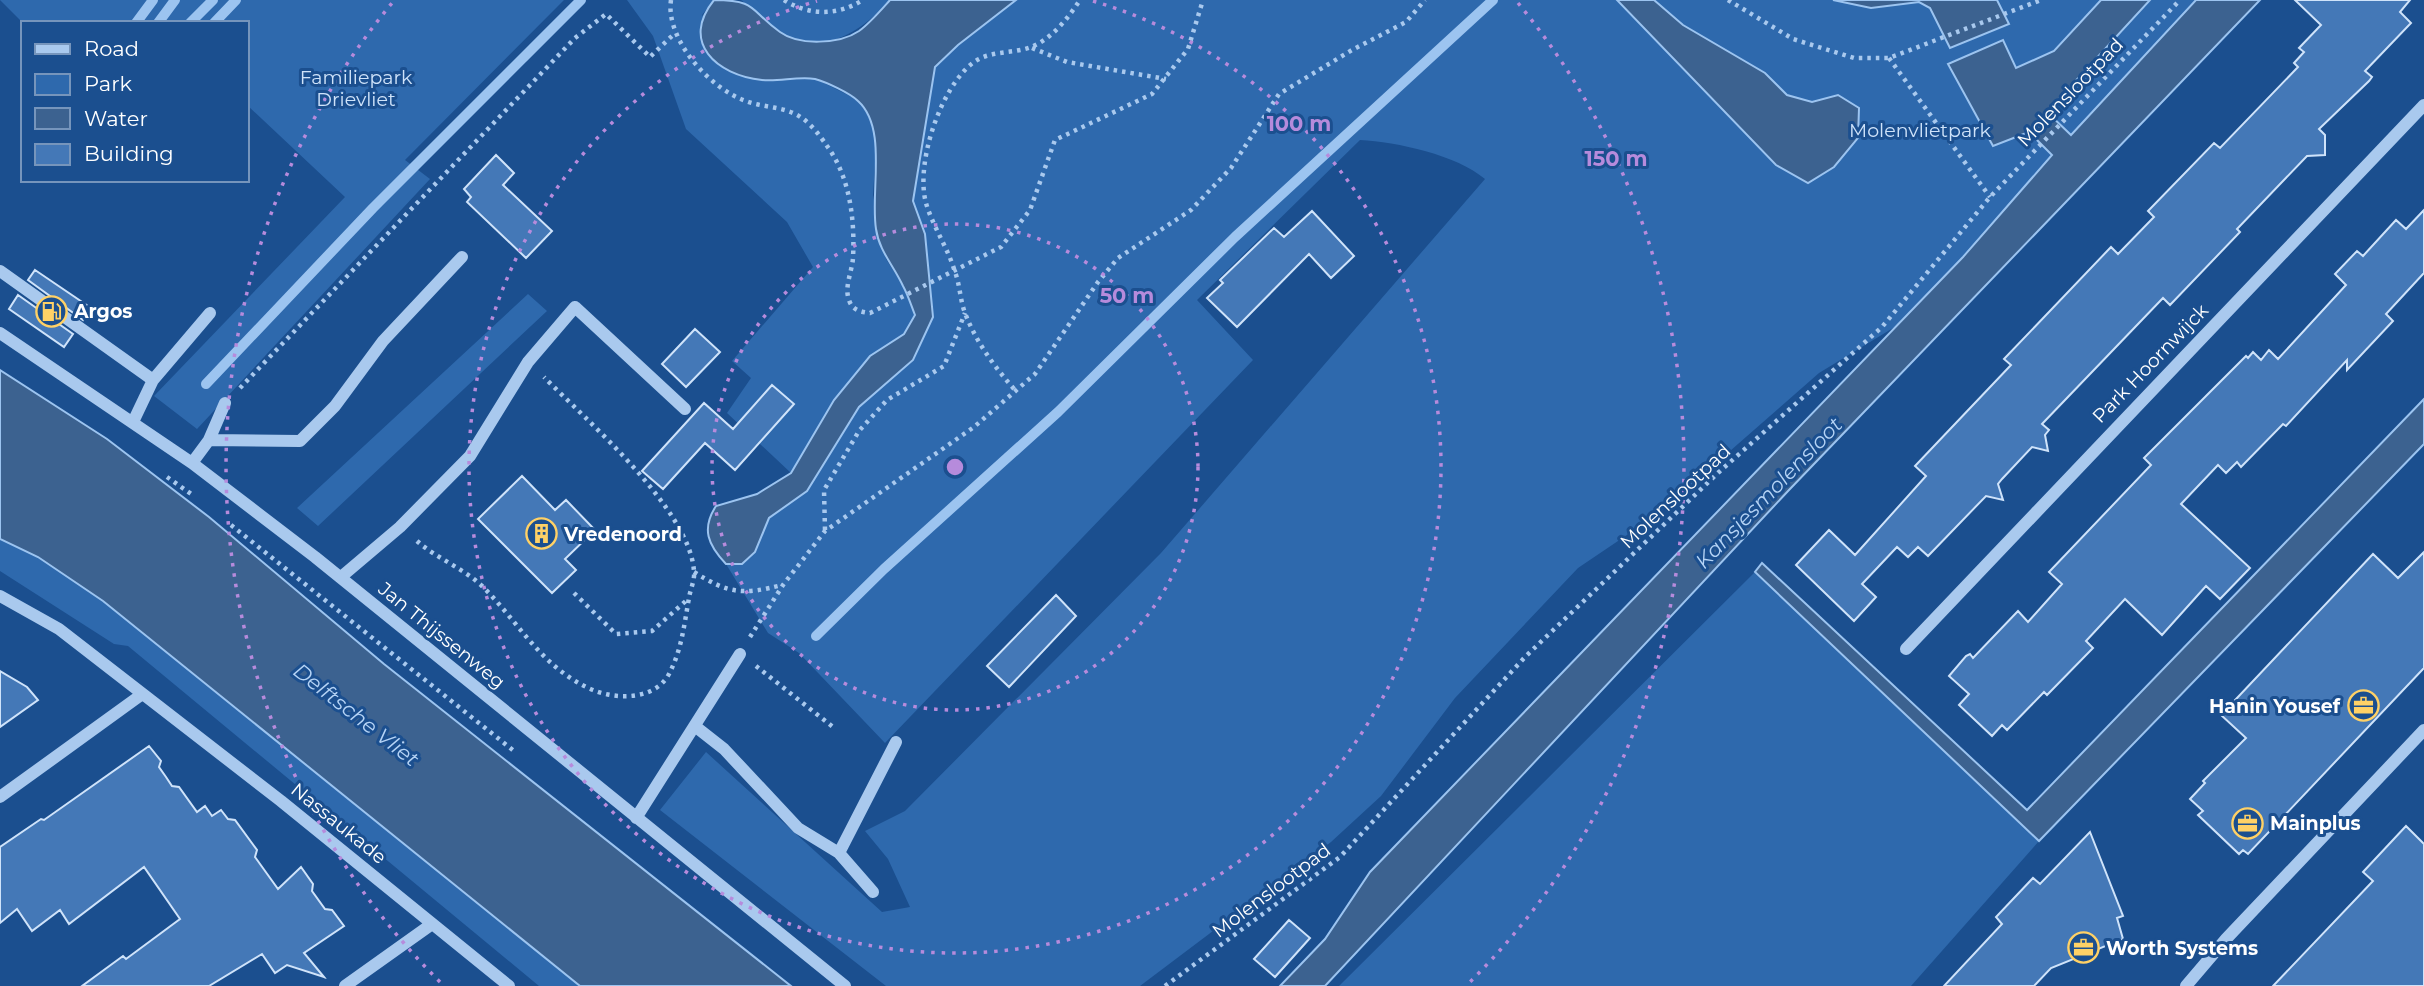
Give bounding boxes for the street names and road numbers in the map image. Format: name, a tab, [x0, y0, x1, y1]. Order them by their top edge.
street label: Molenslootpad	[2013, 33, 2128, 152]
street label: Park Hoornwijck	[2088, 299, 2214, 428]
street label: Molenslootpad	[1615, 439, 1735, 553]
street label: Jan Thijssenweg	[373, 577, 510, 693]
street label: Nassaukade	[286, 778, 391, 869]
street label: Molenslootpad	[1208, 838, 1335, 942]

